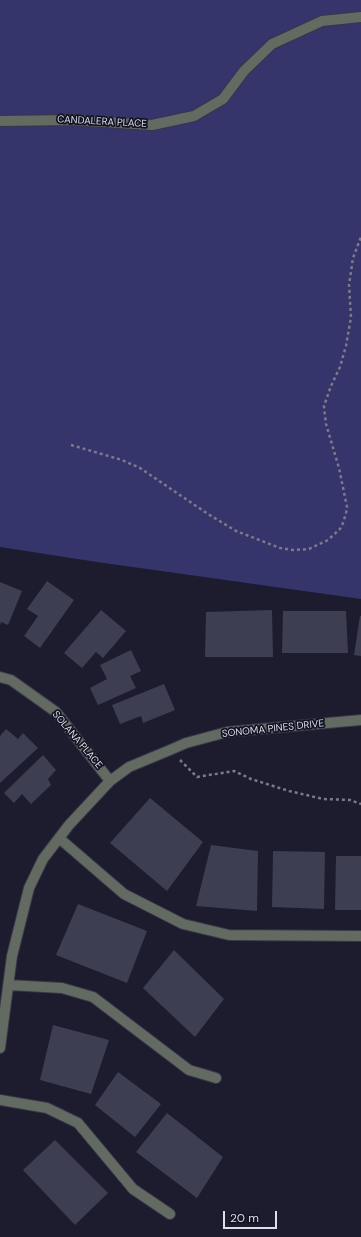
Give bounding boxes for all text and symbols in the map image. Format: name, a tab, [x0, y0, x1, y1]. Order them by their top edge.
street label: CANDALERA PLACE	[57, 114, 147, 130]
street label: SOLANA PLACE	[49, 709, 105, 771]
street label: SONOMA PINES DRIVE	[221, 718, 325, 740]
scale bar	[225, 1203, 279, 1229]
text: 20 m	[230, 1210, 259, 1226]

